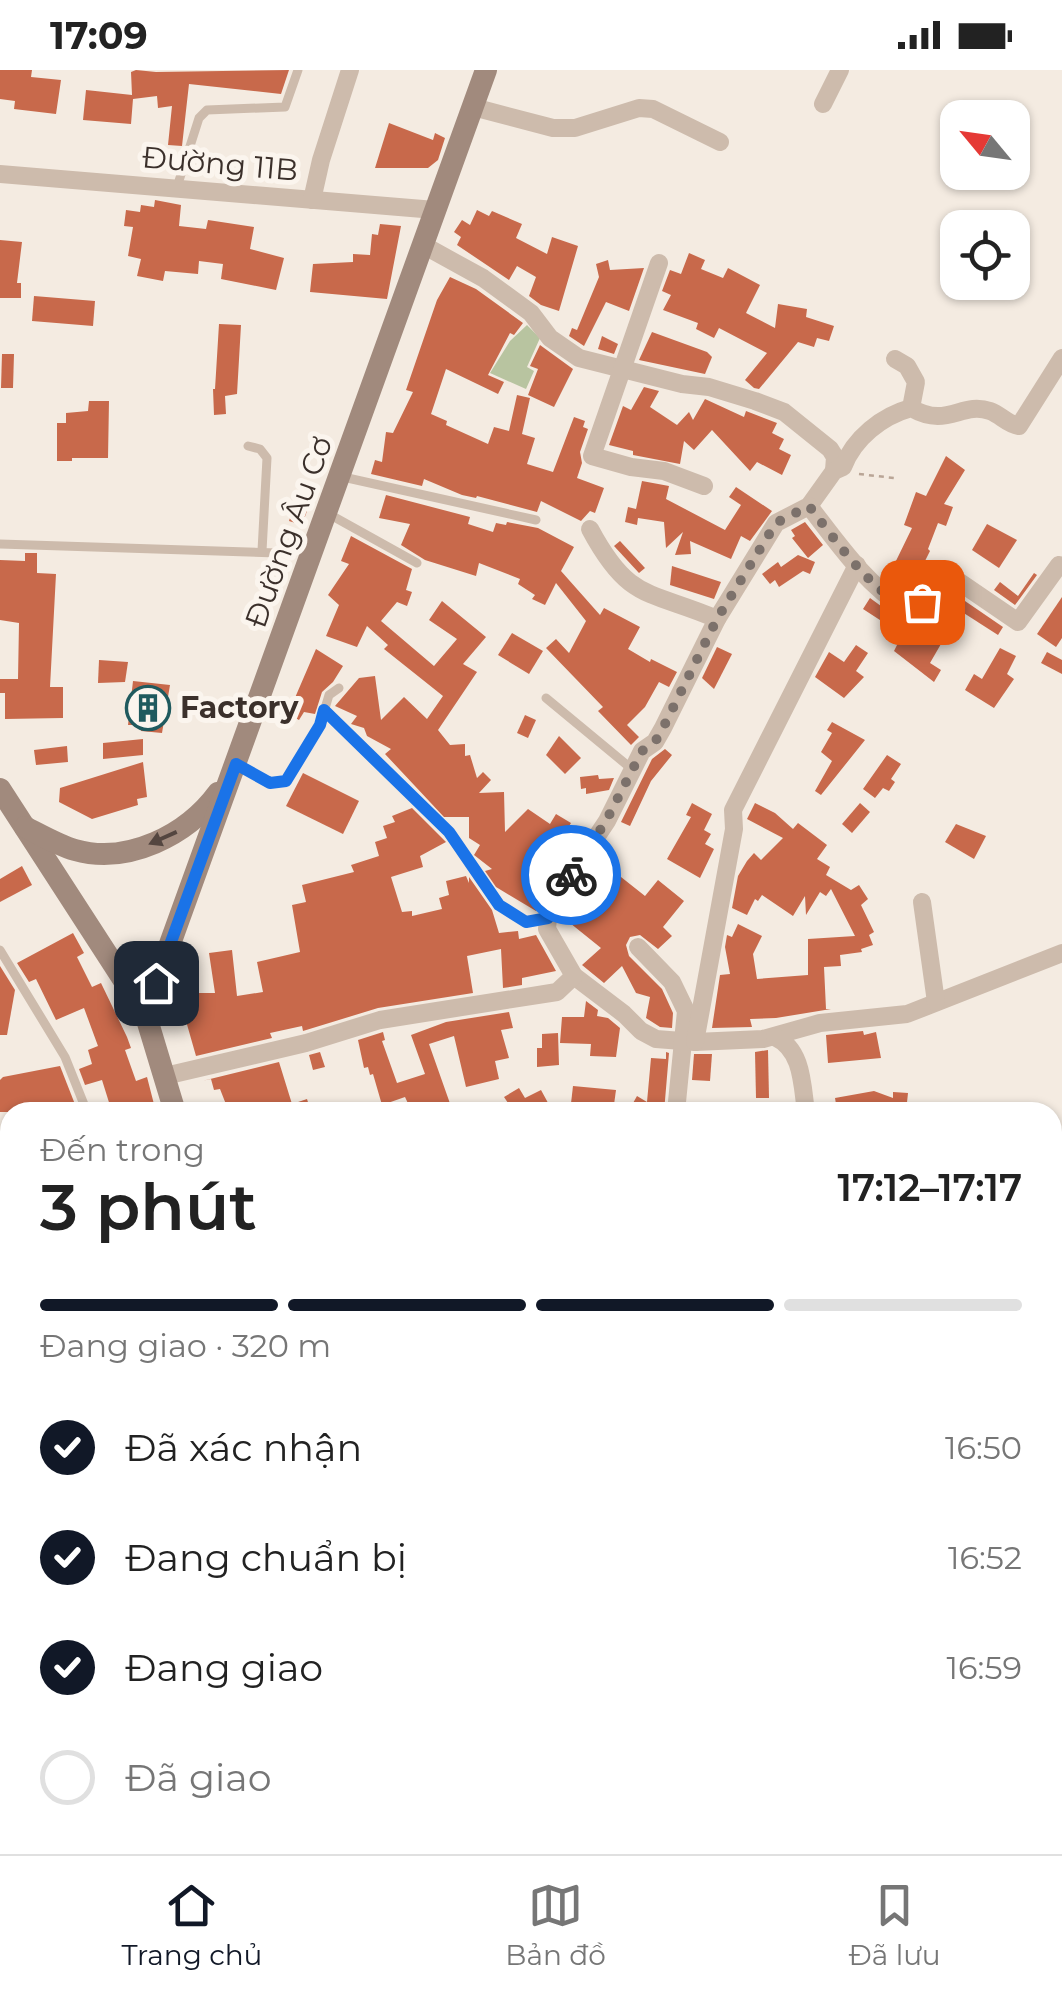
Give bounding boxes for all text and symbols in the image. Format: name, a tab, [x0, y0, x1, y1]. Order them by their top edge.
text: 17:09	[50, 12, 148, 59]
north arrow	[940, 100, 1030, 190]
map controls	[940, 100, 1030, 300]
street label: Đường 11B	[141, 138, 300, 189]
button: locate	[940, 210, 1030, 300]
street label: Đường Âu Cơ	[237, 431, 340, 633]
pin	[880, 560, 965, 645]
icon: bag	[895, 575, 950, 630]
building icon: Factory	[125, 685, 171, 731]
place label: Factory	[180, 689, 299, 726]
courier	[521, 825, 621, 925]
one-way arrow	[148, 829, 177, 846]
icon: bike	[544, 848, 599, 903]
pin	[114, 941, 199, 1026]
icon: home	[129, 956, 184, 1011]
text: Đến trong	[40, 1130, 205, 1169]
text: 17:12–17:17	[838, 1164, 1022, 1211]
text: 3 phút	[40, 1167, 257, 1246]
text: Đang giao · 320 m	[40, 1326, 331, 1365]
icon: check	[40, 1420, 95, 1475]
text: Đã xác nhận	[125, 1424, 362, 1471]
text: 16:50	[945, 1428, 1022, 1467]
icon: check	[40, 1530, 95, 1585]
text: Đang chuẩn bị	[125, 1534, 407, 1581]
text: 16:52	[948, 1538, 1022, 1577]
icon: check	[40, 1640, 95, 1695]
text: Đang giao	[125, 1644, 323, 1691]
text: 16:59	[947, 1648, 1022, 1687]
text: Đã giao	[125, 1754, 271, 1801]
tab: Trang chủ	[121, 1878, 262, 1972]
tab: Bản đồ	[505, 1878, 606, 1972]
tab: Đã lưu	[849, 1878, 941, 1972]

